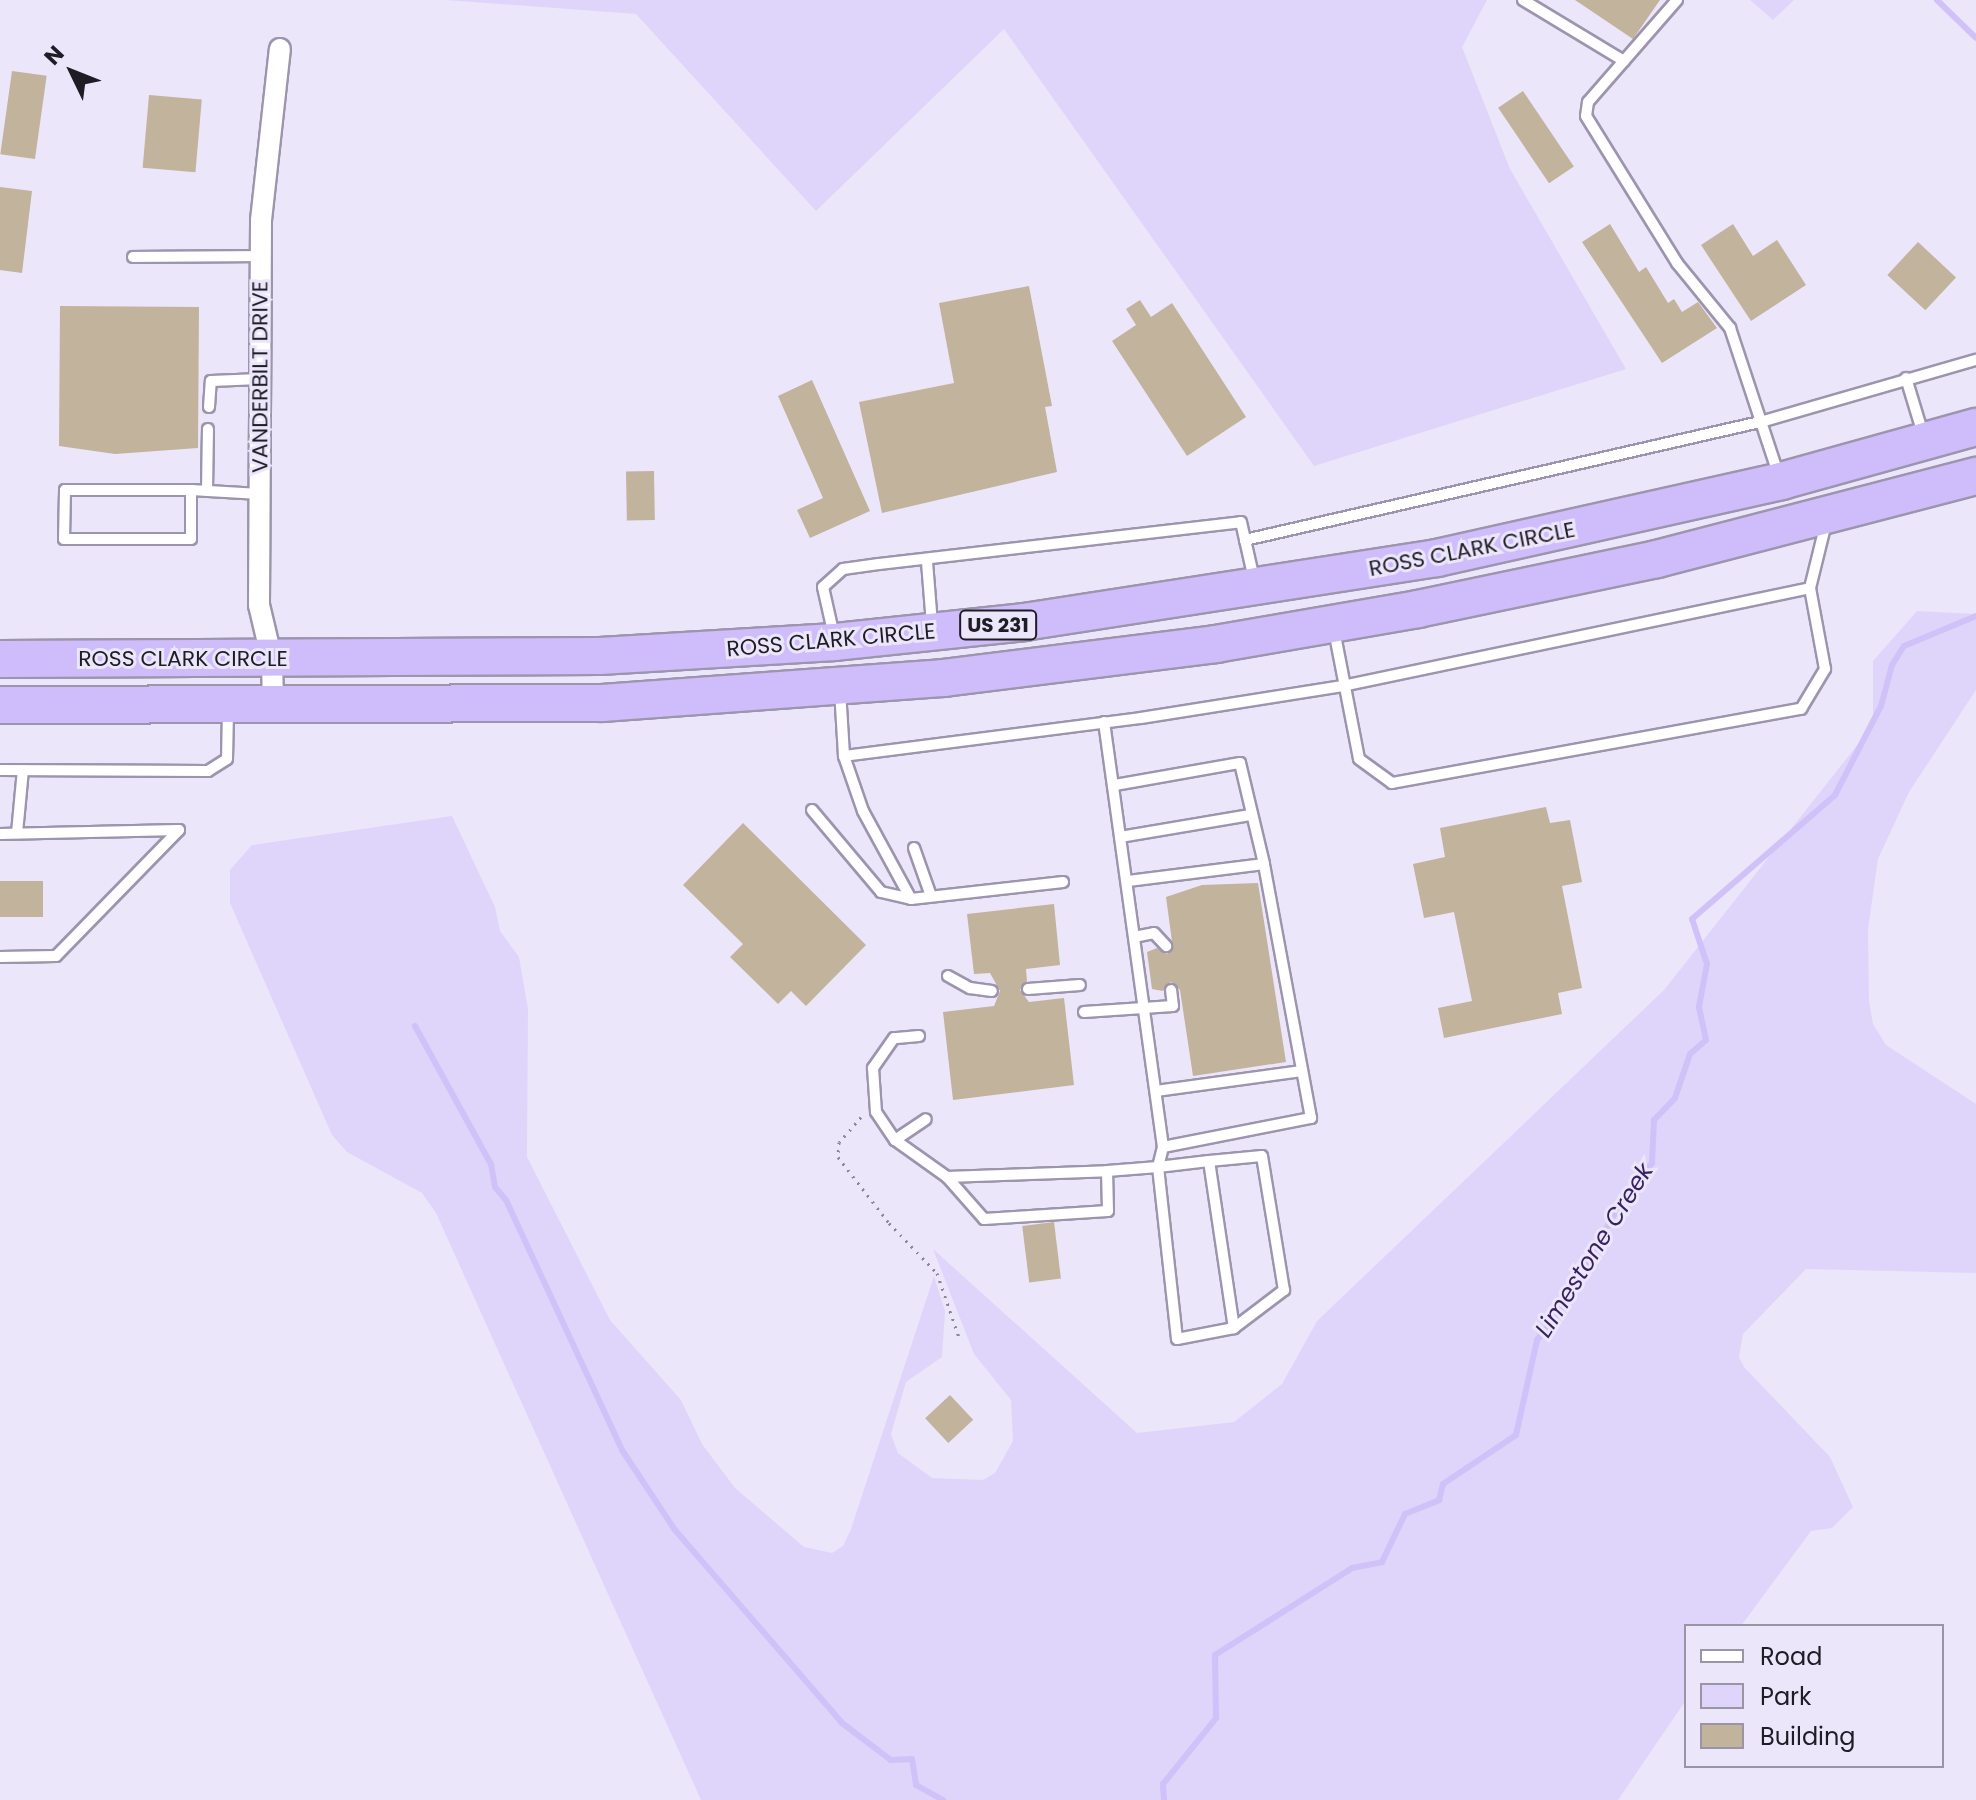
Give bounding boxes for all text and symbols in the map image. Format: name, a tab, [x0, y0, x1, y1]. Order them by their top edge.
north arrow	[32, 32, 112, 112]
text: N	[37, 39, 71, 72]
street label: VANDERBILT DRIVE	[247, 281, 273, 473]
street label: ROSS CLARK CIRCLE	[1367, 516, 1577, 582]
road number: US 231	[958, 609, 1038, 641]
street label: ROSS CLARK CIRCLE	[725, 618, 937, 662]
street label: ROSS CLARK CIRCLE	[78, 646, 288, 672]
water label: Limestone Creek	[1529, 1158, 1659, 1342]
legend	[1684, 1624, 1944, 1768]
text: Road	[1760, 1640, 1822, 1673]
text: Park	[1760, 1680, 1811, 1713]
text: Building	[1760, 1720, 1856, 1753]

